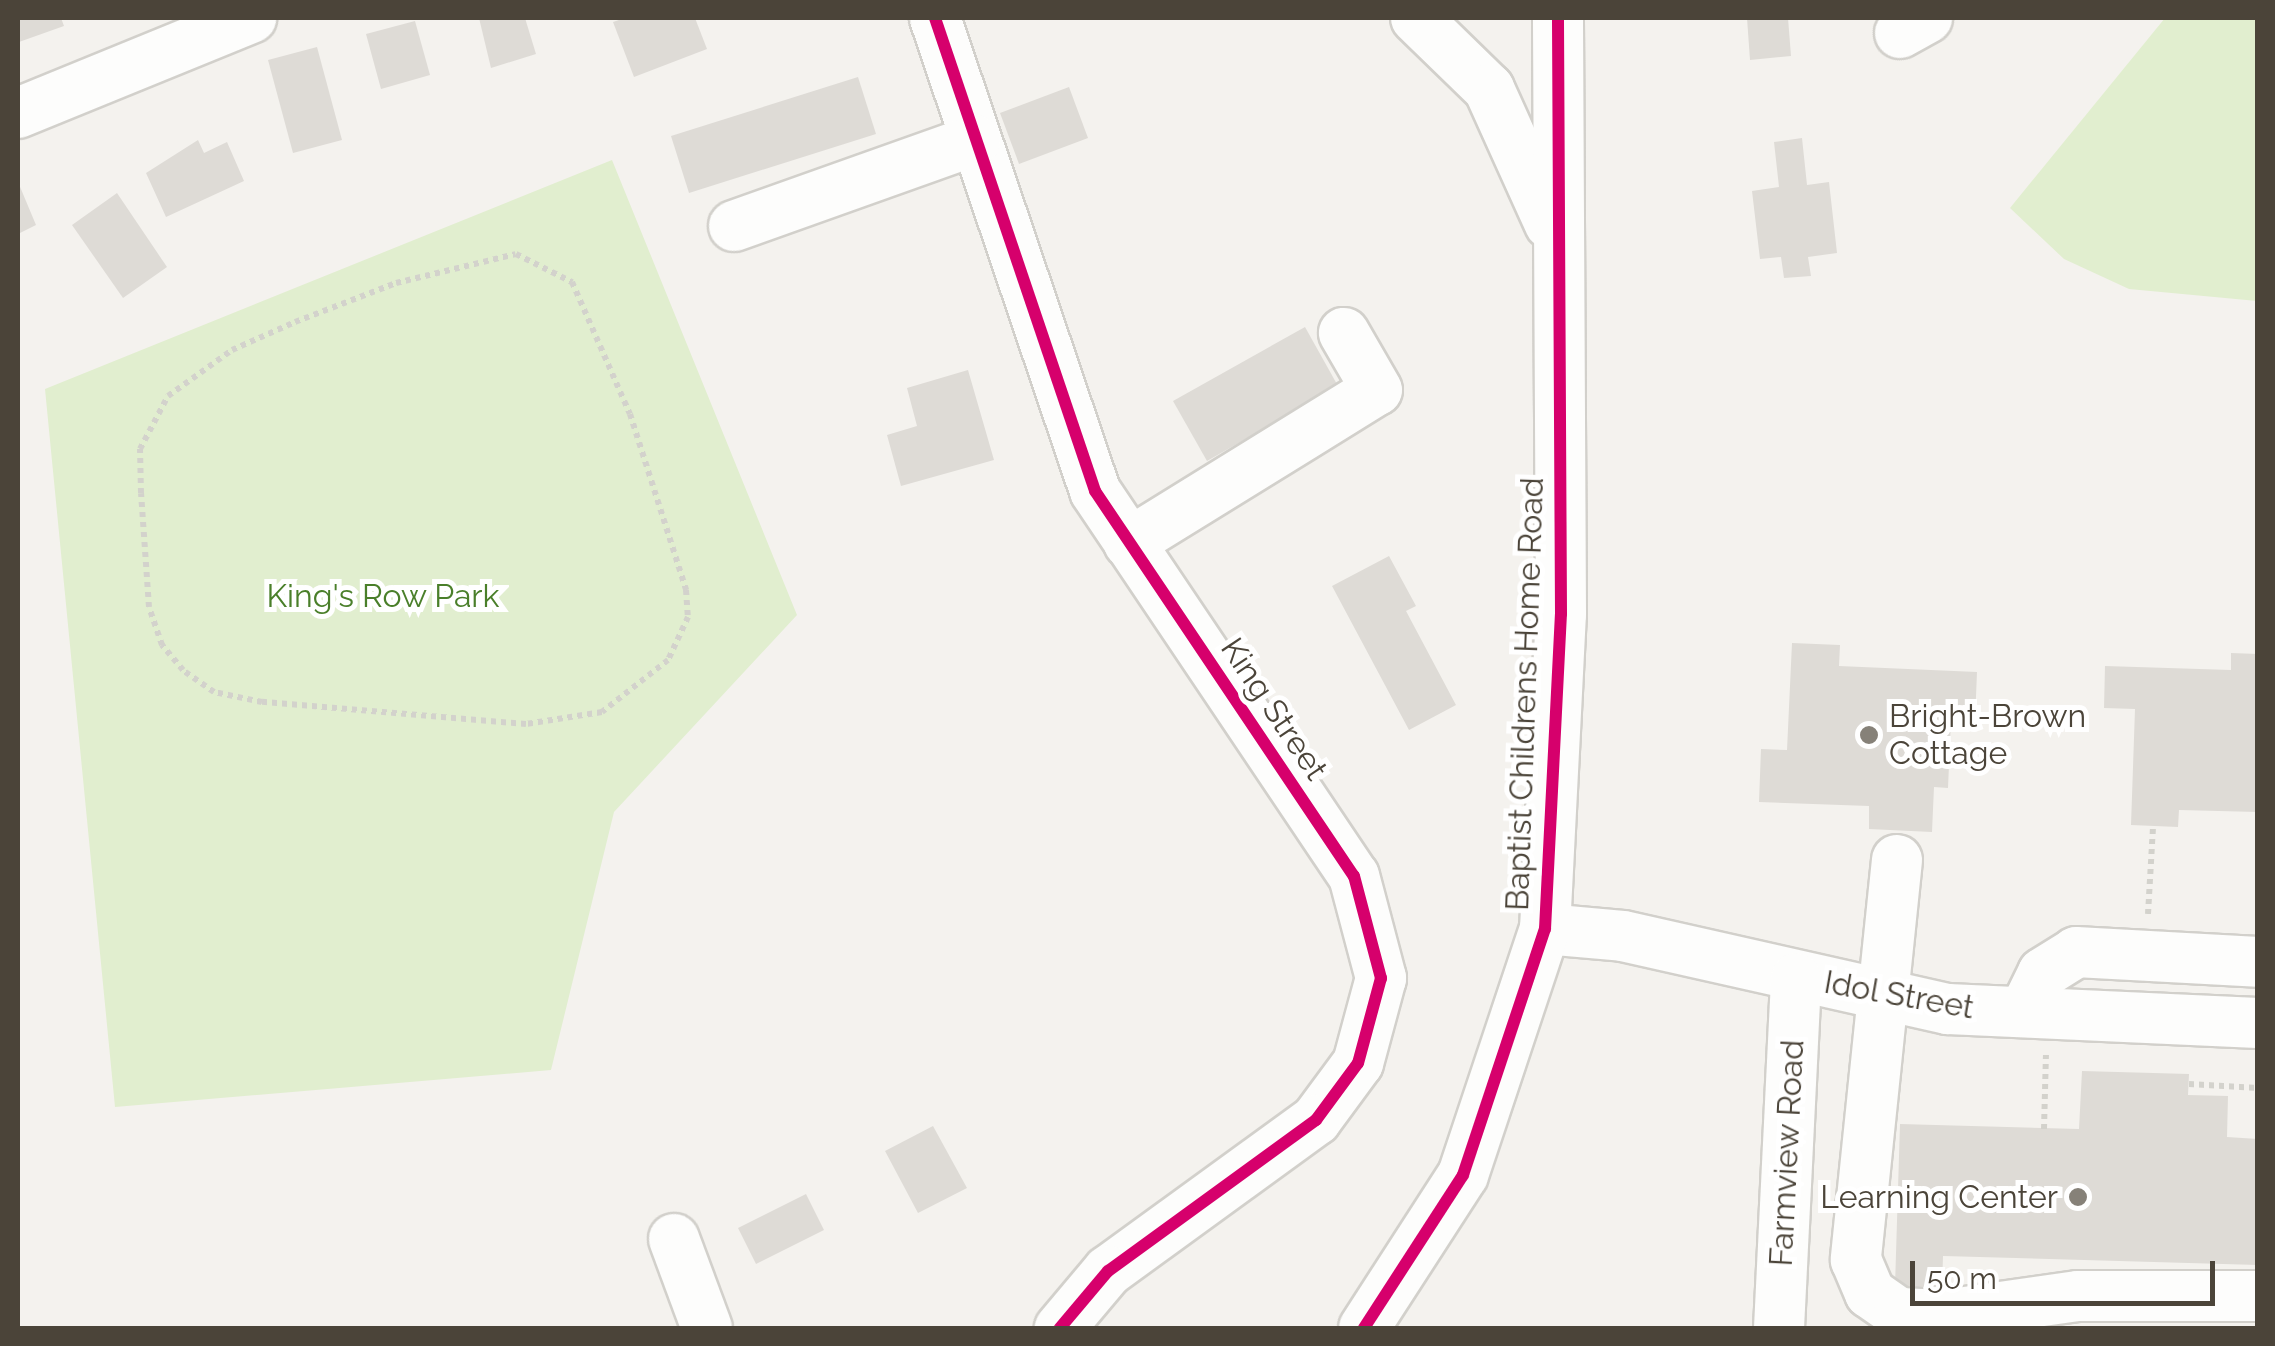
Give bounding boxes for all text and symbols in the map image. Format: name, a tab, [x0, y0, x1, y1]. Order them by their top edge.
street label: Baptist Childrens Home Road	[1498, 477, 1552, 911]
park label: King's Row Park	[266, 577, 500, 615]
street label: King Street	[1213, 631, 1335, 787]
place label: Bright-Brown Cottage	[1889, 698, 2086, 773]
marker: Bright-Brown Cottage	[1858, 724, 1880, 746]
street label: Idol Street	[1821, 963, 1977, 1027]
street label: Farmview Road	[1762, 1038, 1812, 1268]
place label: Learning Center	[1820, 1178, 2058, 1216]
marker: Learning Center	[2067, 1186, 2089, 1208]
scale bar	[1915, 1241, 2220, 1303]
text: 50 m	[1927, 1261, 1997, 1296]

